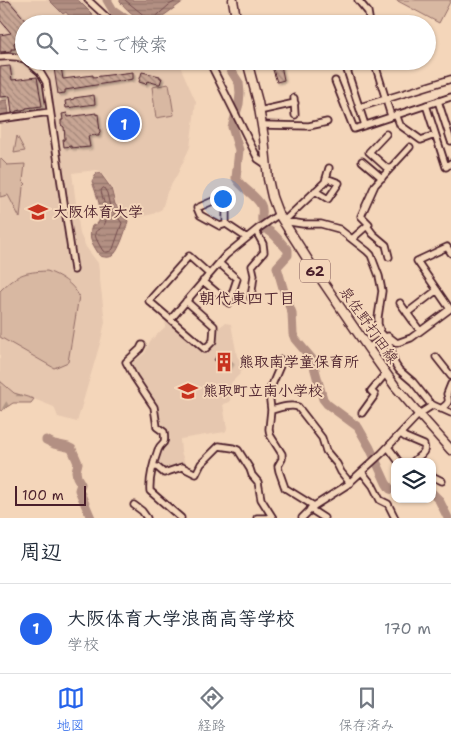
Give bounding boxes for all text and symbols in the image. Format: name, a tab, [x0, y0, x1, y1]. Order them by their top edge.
search box	[15, 15, 436, 70]
icon: search	[33, 29, 61, 57]
text: ここで検索	[73, 32, 168, 57]
pin: 1	[108, 105, 140, 143]
your location	[210, 186, 236, 212]
school or university icon: 大阪体育大学	[27, 201, 49, 223]
place label: 大阪体育大学	[53, 202, 143, 222]
road number: 62	[300, 260, 330, 282]
street label: 泉佐野打田線	[335, 282, 403, 368]
district label: 朝代東四丁目	[199, 288, 295, 309]
building icon: 熊取南学童保育所	[213, 351, 235, 373]
place label: 熊取南学童保育所	[239, 352, 359, 372]
school or university icon: 熊取町立南小学校	[177, 380, 199, 402]
place label: 熊取町立南小学校	[203, 381, 323, 401]
map controls	[391, 458, 436, 503]
button: layers	[391, 458, 436, 503]
scale bar	[15, 483, 86, 506]
text: 100 m	[22, 486, 64, 504]
text: 周辺	[20, 538, 62, 566]
text: 大阪体育大学浪商高等学校	[67, 606, 295, 631]
text: 1	[32, 618, 40, 639]
text: 170 m	[384, 618, 431, 639]
text: 学校	[67, 634, 99, 655]
tab: 地図	[57, 684, 85, 734]
tab: 経路	[198, 684, 226, 734]
tab: 保存済み	[339, 684, 395, 734]

